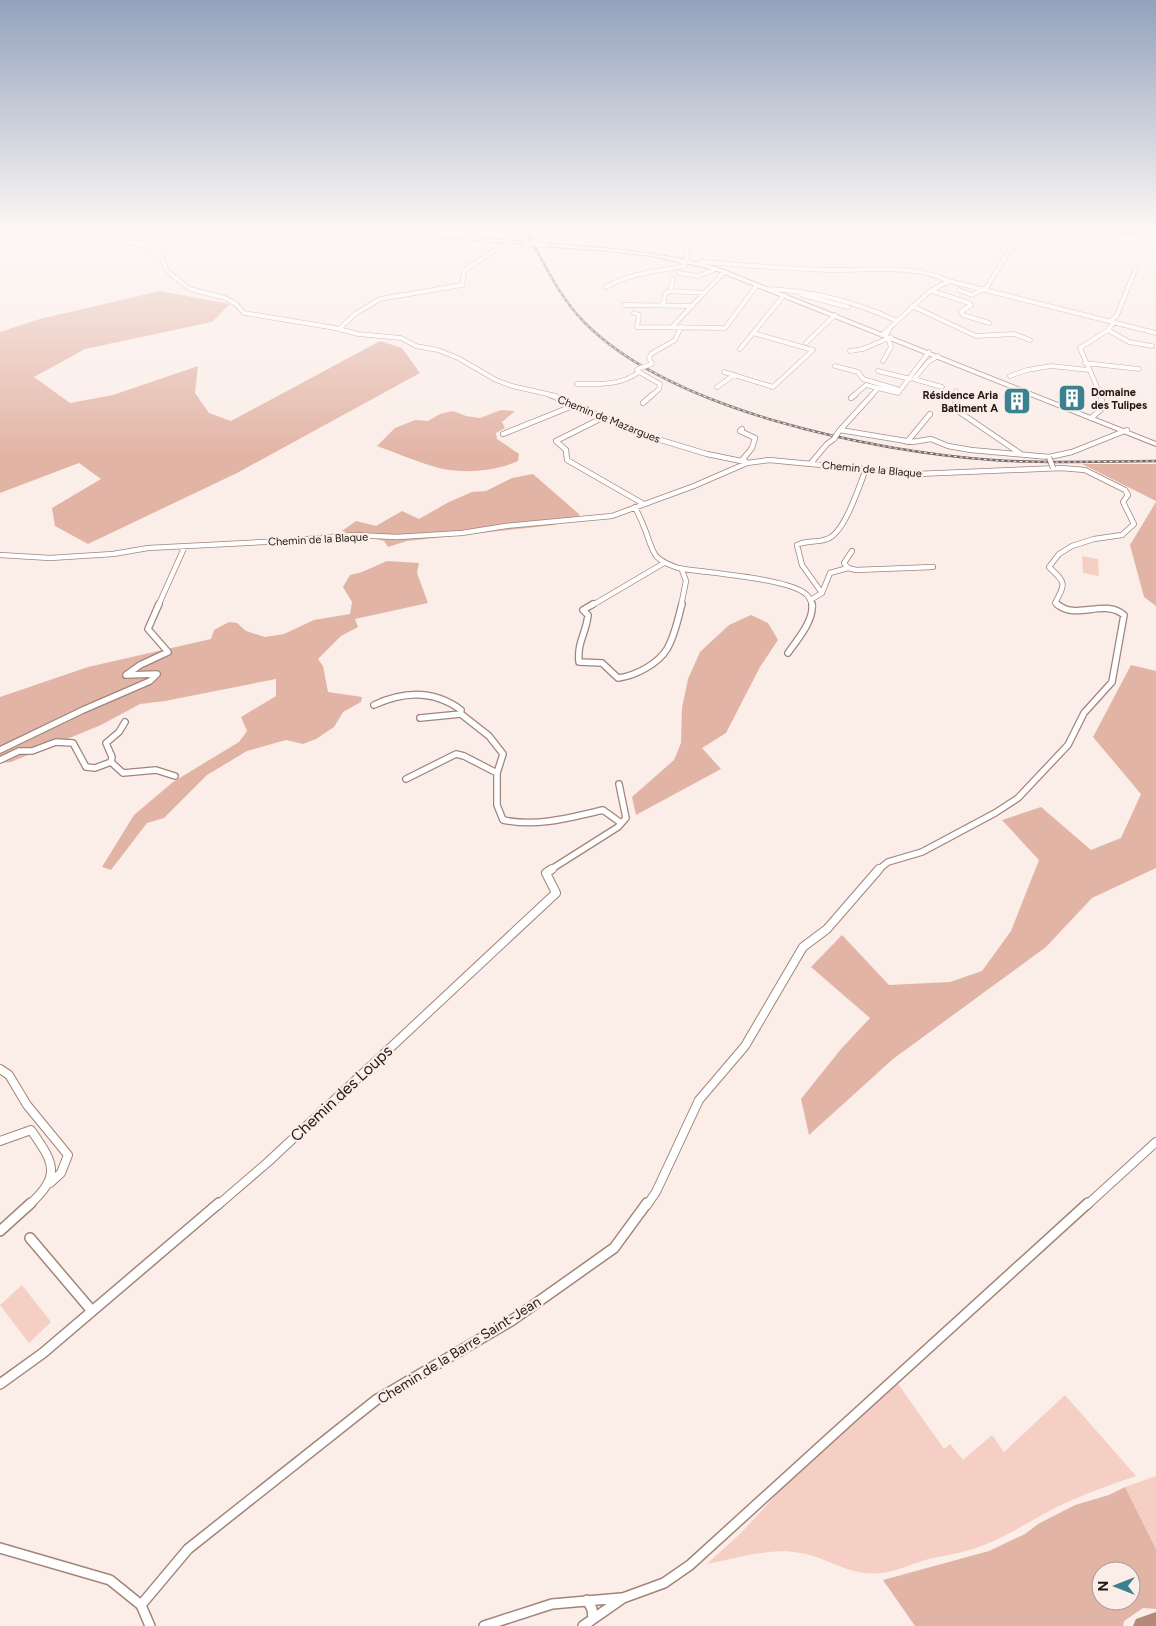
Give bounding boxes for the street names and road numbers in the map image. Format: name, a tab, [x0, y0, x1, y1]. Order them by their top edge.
street label: Chemin de Mazargues	[556, 393, 662, 446]
street label: Chemin de la Blaque	[822, 459, 922, 480]
street label: Chemin de la Blaque	[268, 530, 368, 549]
street label: Chemin des Loups	[286, 1041, 396, 1145]
street label: Chemin de la Barre Saint-Jean	[375, 1293, 544, 1408]

